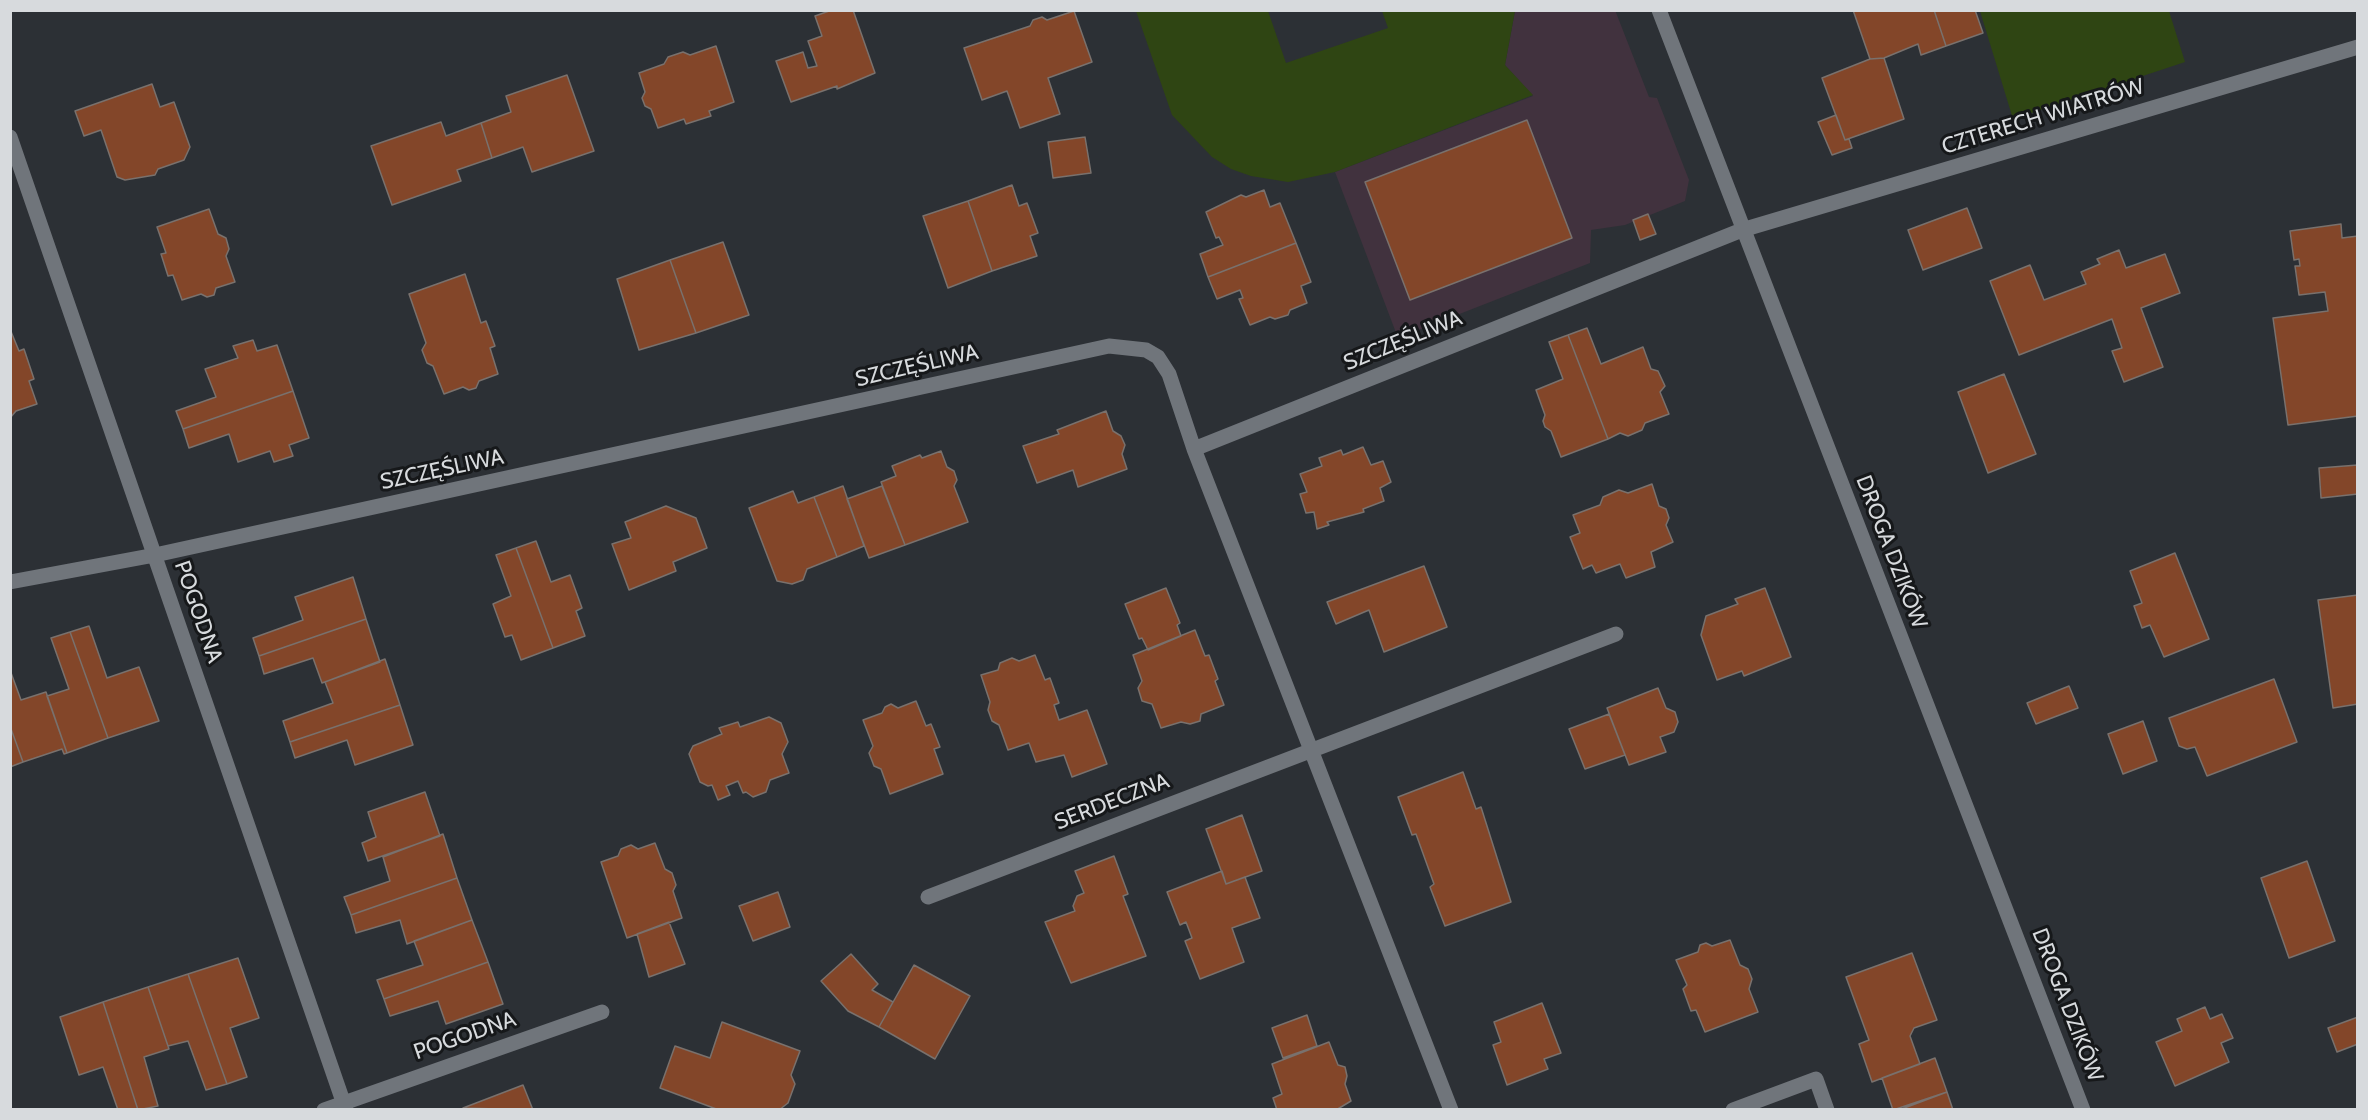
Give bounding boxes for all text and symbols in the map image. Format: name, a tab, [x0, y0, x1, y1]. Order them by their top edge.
street label: CZTERECH WIATRÓW	[1939, 74, 2147, 160]
street label: SZCZĘŚLIWA	[1340, 305, 1466, 377]
street label: SZCZĘŚLIWA	[853, 339, 981, 393]
street label: SZCZĘŚLIWA	[378, 444, 506, 496]
street label: DROGA DZIKÓW	[1850, 472, 1932, 632]
street label: POGODNA	[168, 557, 228, 667]
street label: SERDECZNA	[1051, 768, 1173, 836]
street label: DROGA DZIKÓW	[2026, 925, 2108, 1085]
street label: POGODNA	[410, 1006, 520, 1066]

